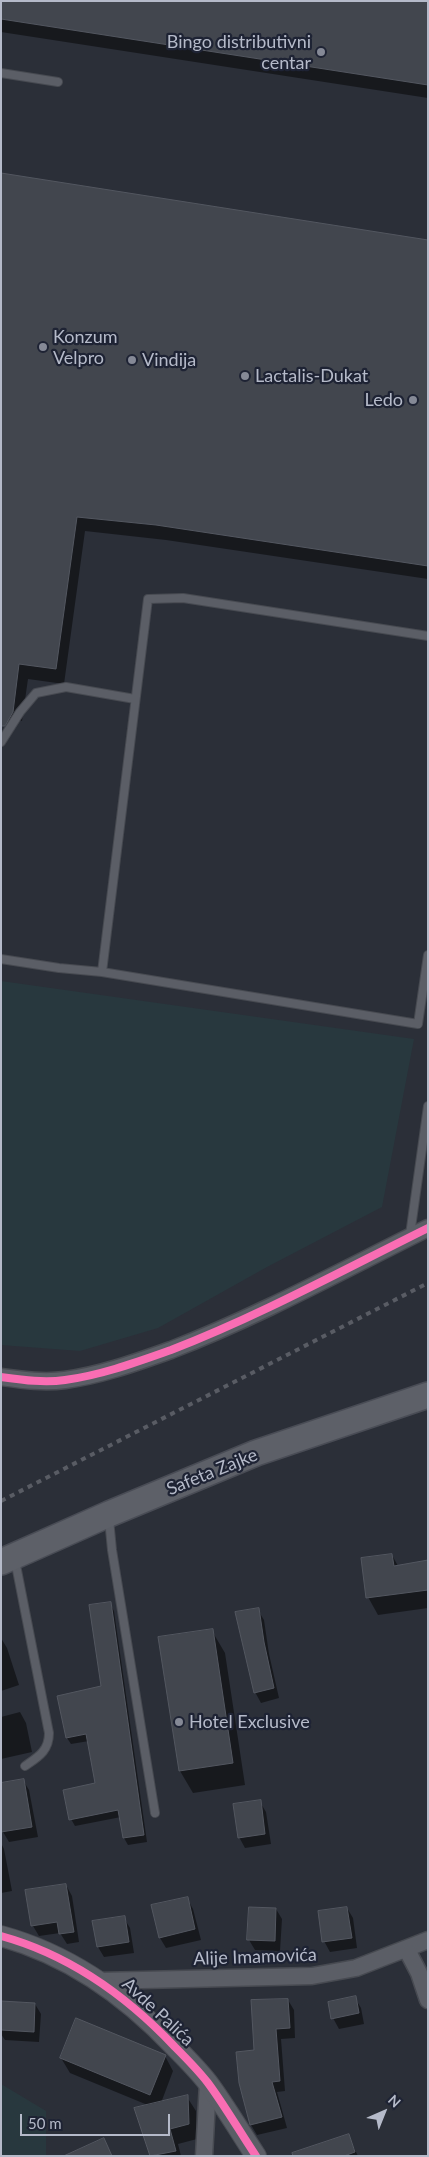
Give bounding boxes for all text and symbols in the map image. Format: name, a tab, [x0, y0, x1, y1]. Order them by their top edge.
place label: Bingo distributivni centar	[167, 31, 311, 74]
marker: Bingo distributivni centar	[315, 46, 327, 58]
place label: Konzum Velpro	[53, 326, 117, 368]
marker: Konzum Velpro	[37, 341, 49, 353]
place label: Vindija	[142, 349, 196, 371]
marker: Vindija	[126, 354, 138, 366]
place label: Lactalis-Dukat	[255, 365, 368, 387]
marker: Lactalis-Dukat	[239, 370, 251, 382]
place label: Ledo	[365, 389, 403, 411]
marker: Ledo	[407, 394, 419, 406]
street label: Safeta Zajke	[163, 1444, 261, 1500]
place label: Hotel Exclusive	[189, 1711, 310, 1733]
marker: Hotel Exclusive	[173, 1716, 185, 1728]
street label: Alije Imamovića	[193, 1944, 317, 1970]
street label: Avde Palića	[118, 1973, 198, 2051]
north arrow	[359, 2087, 409, 2137]
text: N	[385, 2091, 405, 2111]
scale bar	[22, 2104, 172, 2136]
text: 50 m	[28, 2114, 62, 2132]

